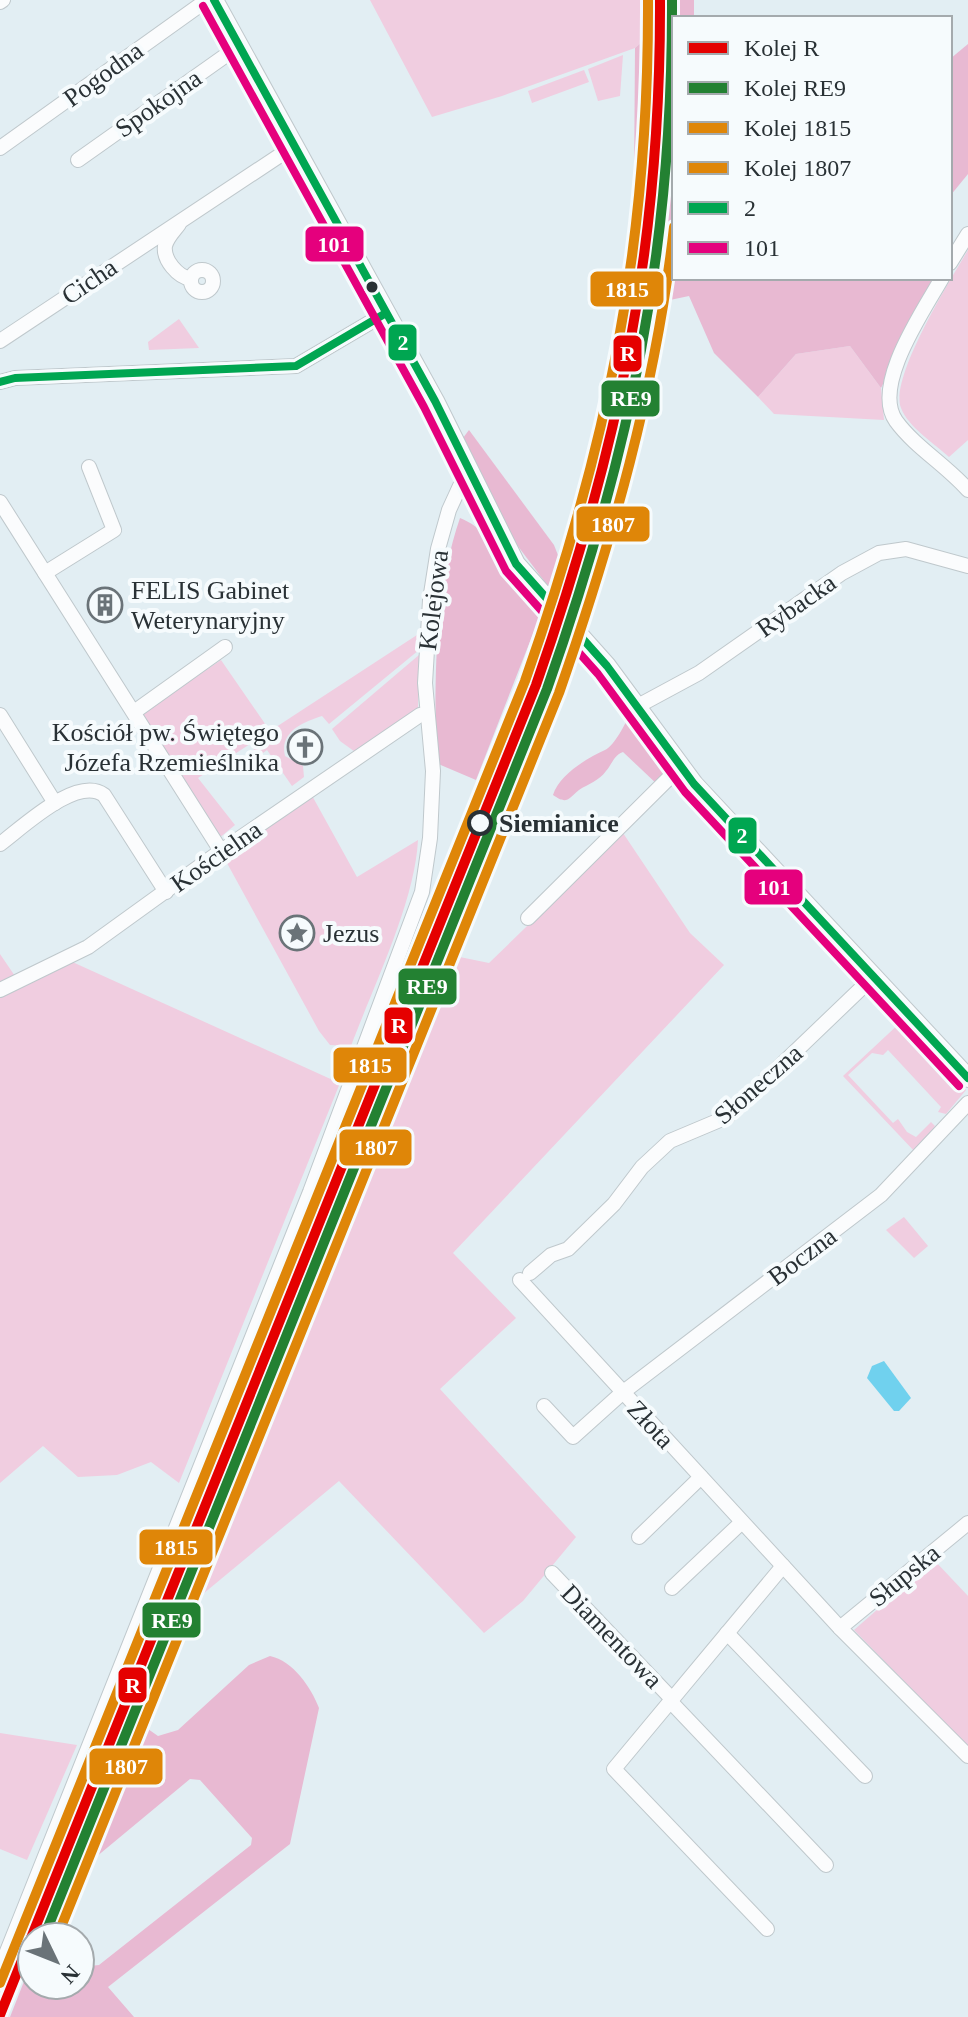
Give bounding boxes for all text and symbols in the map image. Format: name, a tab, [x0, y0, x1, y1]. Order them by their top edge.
legend	[672, 16, 952, 280]
text: Kolej R	[744, 35, 819, 61]
street label: Pogodna	[58, 36, 149, 113]
street label: Spokojna	[110, 63, 207, 143]
text: Kolej RE9	[744, 75, 846, 101]
text: Kolej 1815	[744, 115, 851, 141]
text: Kolej 1807	[744, 155, 851, 181]
text: 2	[744, 195, 756, 221]
line badge: 101	[304, 225, 365, 263]
text: 101	[318, 232, 351, 257]
text: 101	[744, 235, 780, 261]
street label: Cicha	[56, 252, 123, 310]
line badge: 1815	[589, 270, 665, 308]
text: 1815	[605, 277, 649, 302]
unlabelled marker	[364, 279, 380, 295]
line badge: 2	[387, 323, 418, 362]
text: 2	[398, 330, 409, 355]
line badge: R	[612, 334, 643, 373]
text: R	[620, 341, 637, 366]
line badge: RE9	[600, 379, 661, 418]
text: RE9	[610, 386, 652, 411]
line badge: 1807	[575, 505, 651, 543]
text: 1807	[591, 512, 635, 537]
street label: Kolejowa	[413, 548, 454, 652]
street label: Rybacka	[751, 567, 842, 643]
place label: FELIS Gabinet Weterynaryjny	[131, 576, 290, 635]
building icon: FELIS Gabinet Weterynaryjny	[86, 586, 124, 624]
place label: Kościół pw. Świętego Józefa Rzemieślnika	[52, 718, 279, 777]
church icon: Kościół pw. Świętego Józefa Rzemieślnika	[286, 728, 324, 766]
place label: Siemianice	[499, 809, 619, 838]
marker: Siemianice	[468, 811, 492, 835]
street label: Kościelna	[165, 814, 268, 898]
line badge: 2	[727, 816, 758, 855]
text: 2	[737, 823, 748, 848]
line badge: 101	[743, 868, 804, 906]
text: 101	[758, 875, 791, 900]
place icon: Jezus	[278, 914, 316, 952]
place label: Jezus	[323, 919, 379, 948]
line badge: RE9	[397, 967, 458, 1006]
text: RE9	[406, 974, 448, 999]
line badge: R	[383, 1006, 414, 1045]
text: R	[391, 1013, 408, 1038]
street label: Słoneczna	[708, 1038, 809, 1130]
line badge: 1815	[332, 1046, 408, 1084]
text: 1815	[348, 1053, 392, 1078]
line badge: 1807	[338, 1128, 413, 1167]
text: 1807	[354, 1135, 398, 1160]
street label: Boczna	[762, 1221, 843, 1291]
street label: Złota	[621, 1394, 680, 1455]
line badge: 1815	[138, 1528, 214, 1566]
text: 1815	[154, 1535, 198, 1560]
street label: Słupska	[863, 1538, 946, 1613]
street label: Diamentowa	[555, 1578, 669, 1695]
line badge: RE9	[141, 1601, 202, 1639]
text: RE9	[151, 1608, 193, 1633]
line badge: R	[117, 1666, 148, 1704]
text: R	[125, 1673, 142, 1698]
line badge: 1807	[88, 1747, 164, 1786]
text: 1807	[104, 1754, 148, 1779]
north arrow	[16, 1921, 96, 2001]
text: N	[56, 1960, 85, 1989]

